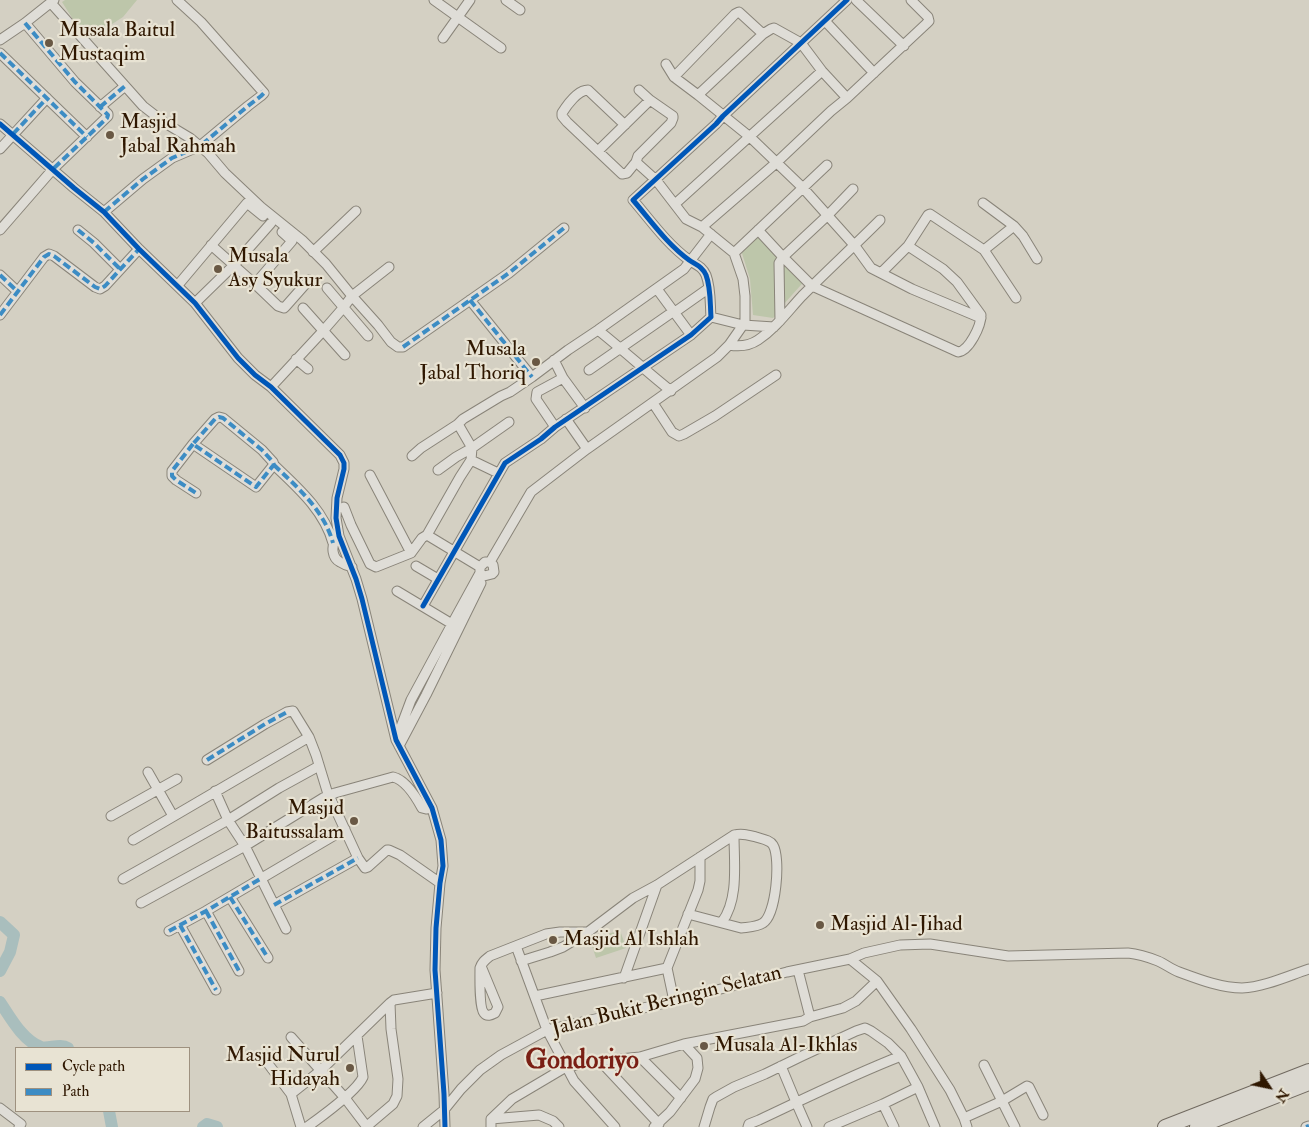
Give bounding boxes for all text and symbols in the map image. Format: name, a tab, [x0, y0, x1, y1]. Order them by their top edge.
place label: Musala Baitul Mustaqim	[59, 18, 175, 68]
marker: Musala Baitul Mustaqim	[43, 37, 55, 49]
place label: Masjid Jabal Rahmah	[120, 110, 236, 160]
marker: Masjid Jabal Rahmah	[104, 129, 116, 141]
place label: Musala Asy Syukur	[228, 244, 322, 294]
marker: Musala Asy Syukur	[212, 263, 224, 275]
place label: Musala Jabal Thoriq	[420, 337, 526, 387]
marker: Musala Jabal Thoriq	[530, 356, 542, 368]
place label: Masjid Baitussalam	[245, 796, 344, 846]
marker: Masjid Baitussalam	[348, 815, 360, 827]
place label: Masjid Al-Jihad	[830, 912, 963, 938]
marker: Masjid Al-Jihad	[814, 919, 826, 931]
place label: Masjid Al Ishlah	[563, 927, 699, 953]
marker: Masjid Al Ishlah	[547, 934, 559, 946]
street label: Jalan Bukit Beringin Selatan	[549, 961, 785, 1043]
place label: Musala Al-Ikhlas	[714, 1033, 857, 1059]
marker: Musala Al-Ikhlas	[698, 1040, 710, 1052]
place label: Masjid Nurul Hidayah	[226, 1043, 340, 1093]
district label: Gondoriyo	[525, 1046, 639, 1078]
legend	[15, 1047, 190, 1112]
text: Cycle path	[62, 1057, 125, 1076]
marker: Masjid Nurul Hidayah	[344, 1062, 356, 1074]
north arrow	[1244, 1062, 1294, 1112]
text: Path	[62, 1082, 89, 1101]
text: N	[1271, 1086, 1292, 1106]

